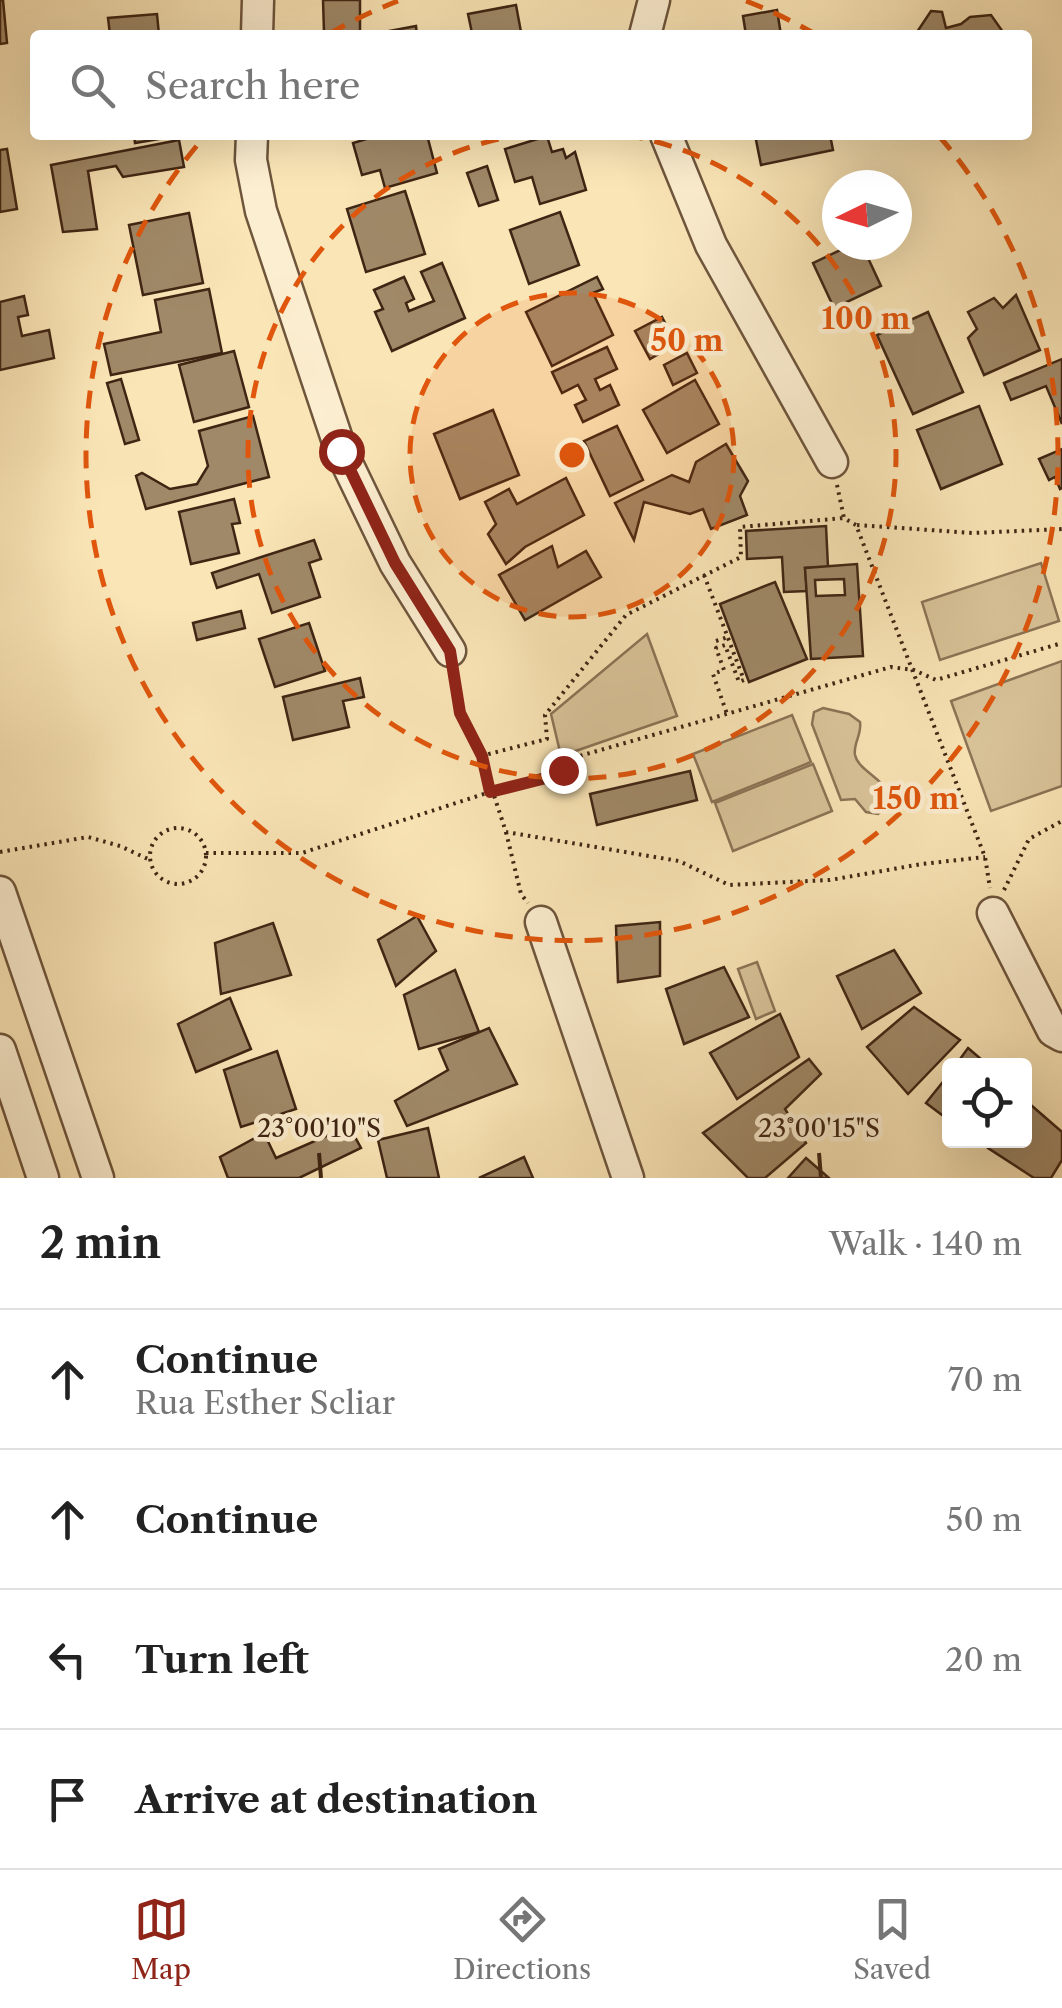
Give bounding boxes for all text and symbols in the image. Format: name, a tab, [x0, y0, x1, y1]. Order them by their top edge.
search box	[30, 30, 1032, 140]
icon: search	[65, 58, 120, 113]
text: Search here	[145, 62, 360, 109]
north arrow	[822, 170, 912, 260]
text: 100 m	[822, 300, 911, 337]
text: 50 m	[650, 322, 724, 359]
route start	[319, 429, 365, 475]
centre of rings	[554, 437, 590, 473]
route end	[541, 748, 587, 794]
text: 150 m	[873, 780, 959, 817]
map controls	[942, 1058, 1032, 1148]
button: locate	[942, 1058, 1032, 1148]
text: 23°00'10"S	[257, 1113, 381, 1144]
text: 23°00'15"S	[758, 1113, 880, 1144]
text: 2 min	[40, 1217, 161, 1269]
text: Walk · 140 m	[829, 1224, 1022, 1263]
text: Continue	[135, 1336, 318, 1383]
icon: ahead	[40, 1352, 95, 1407]
text: 70 m	[948, 1360, 1022, 1399]
text: Rua Esther Scliar	[135, 1383, 395, 1422]
icon: ahead	[40, 1492, 95, 1547]
text: Continue	[135, 1496, 318, 1543]
text: 50 m	[946, 1500, 1022, 1539]
icon: left	[40, 1632, 95, 1687]
text: Turn left	[135, 1636, 309, 1683]
text: 20 m	[945, 1640, 1022, 1679]
icon: arrive	[40, 1772, 95, 1827]
text: Arrive at destination	[135, 1776, 538, 1823]
tab: Map	[131, 1892, 191, 1986]
tab: Directions	[453, 1892, 591, 1986]
tab: Saved	[853, 1892, 931, 1986]

